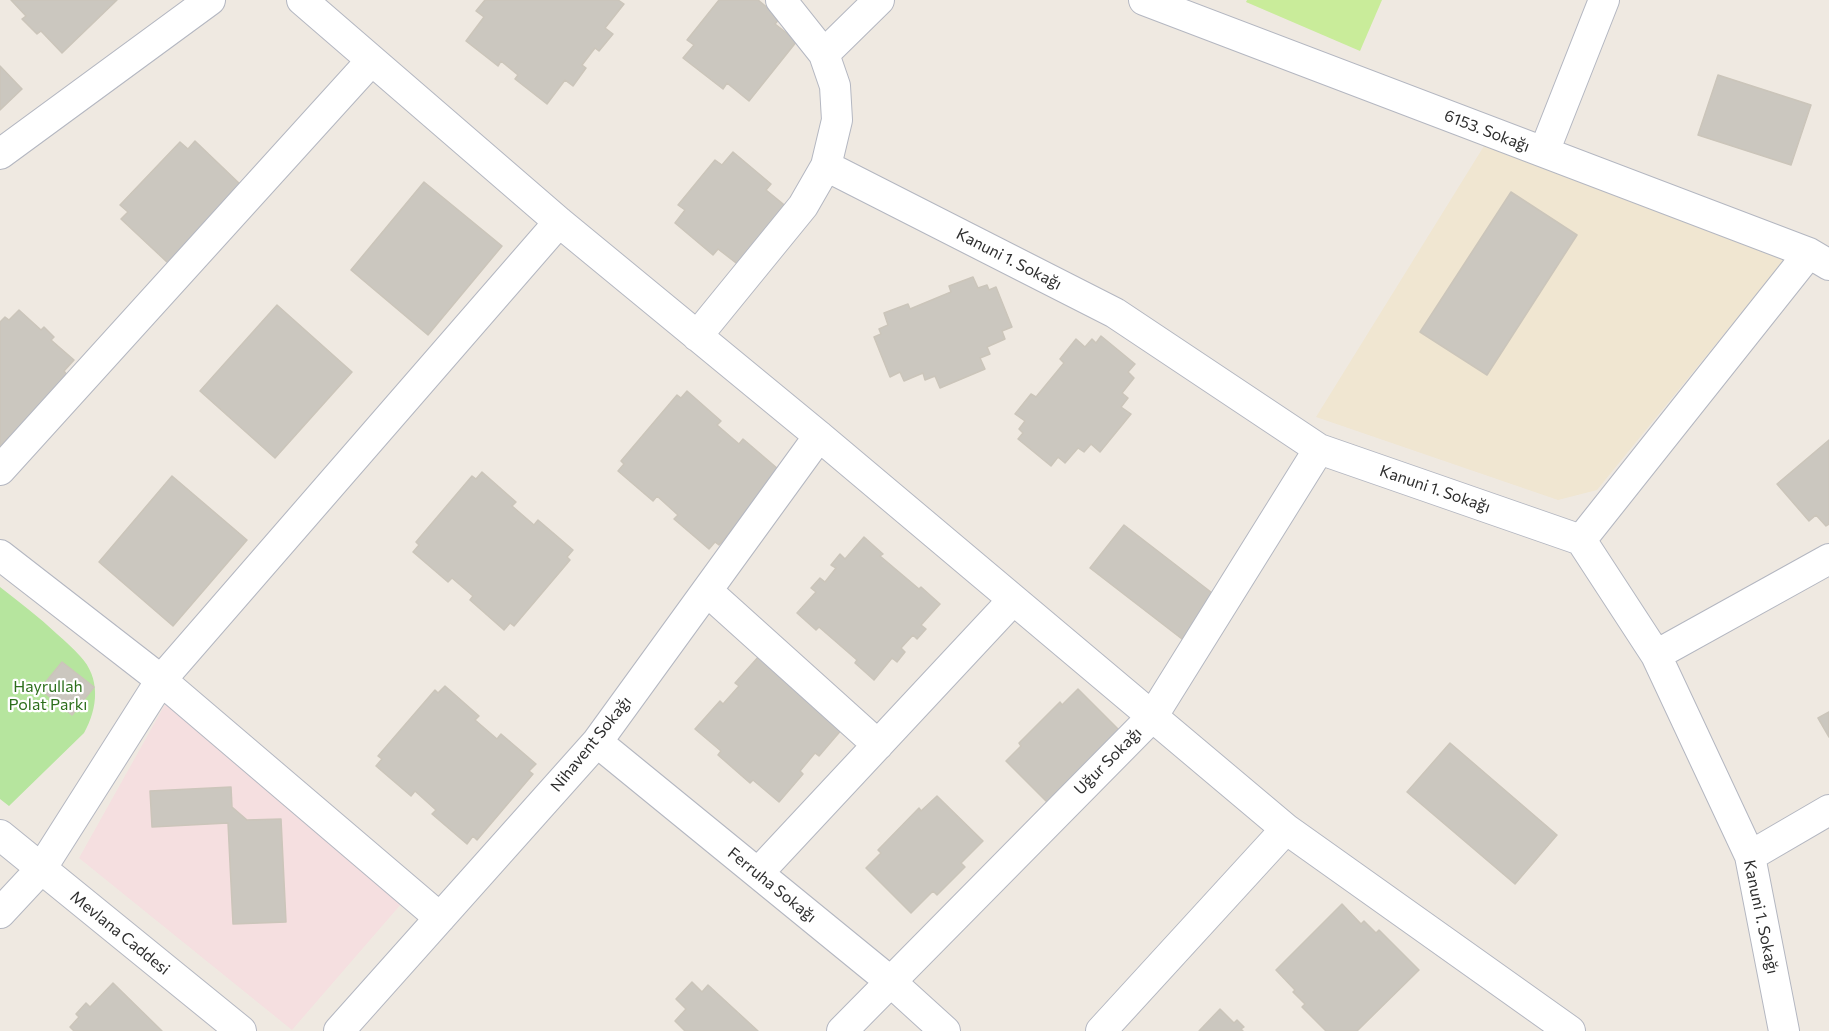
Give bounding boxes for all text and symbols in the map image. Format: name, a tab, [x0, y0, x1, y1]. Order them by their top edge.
street label: 6153. Sokağı	[1441, 106, 1533, 156]
street label: Kanuni 1. Sokağı	[953, 224, 1065, 294]
street label: Kanuni 1. Sokağı	[1377, 461, 1493, 517]
park label: Hayrullah Polat Parkı	[9, 677, 87, 715]
street label: Nihavent Sokağı	[547, 692, 635, 796]
street label: Uğur Sokağı	[1070, 723, 1146, 799]
street label: Ferruha Sokağı	[724, 843, 820, 927]
street label: Kanuni 1. Sokağı	[1740, 858, 1782, 976]
street label: Mevlana Caddesi	[66, 887, 174, 979]

